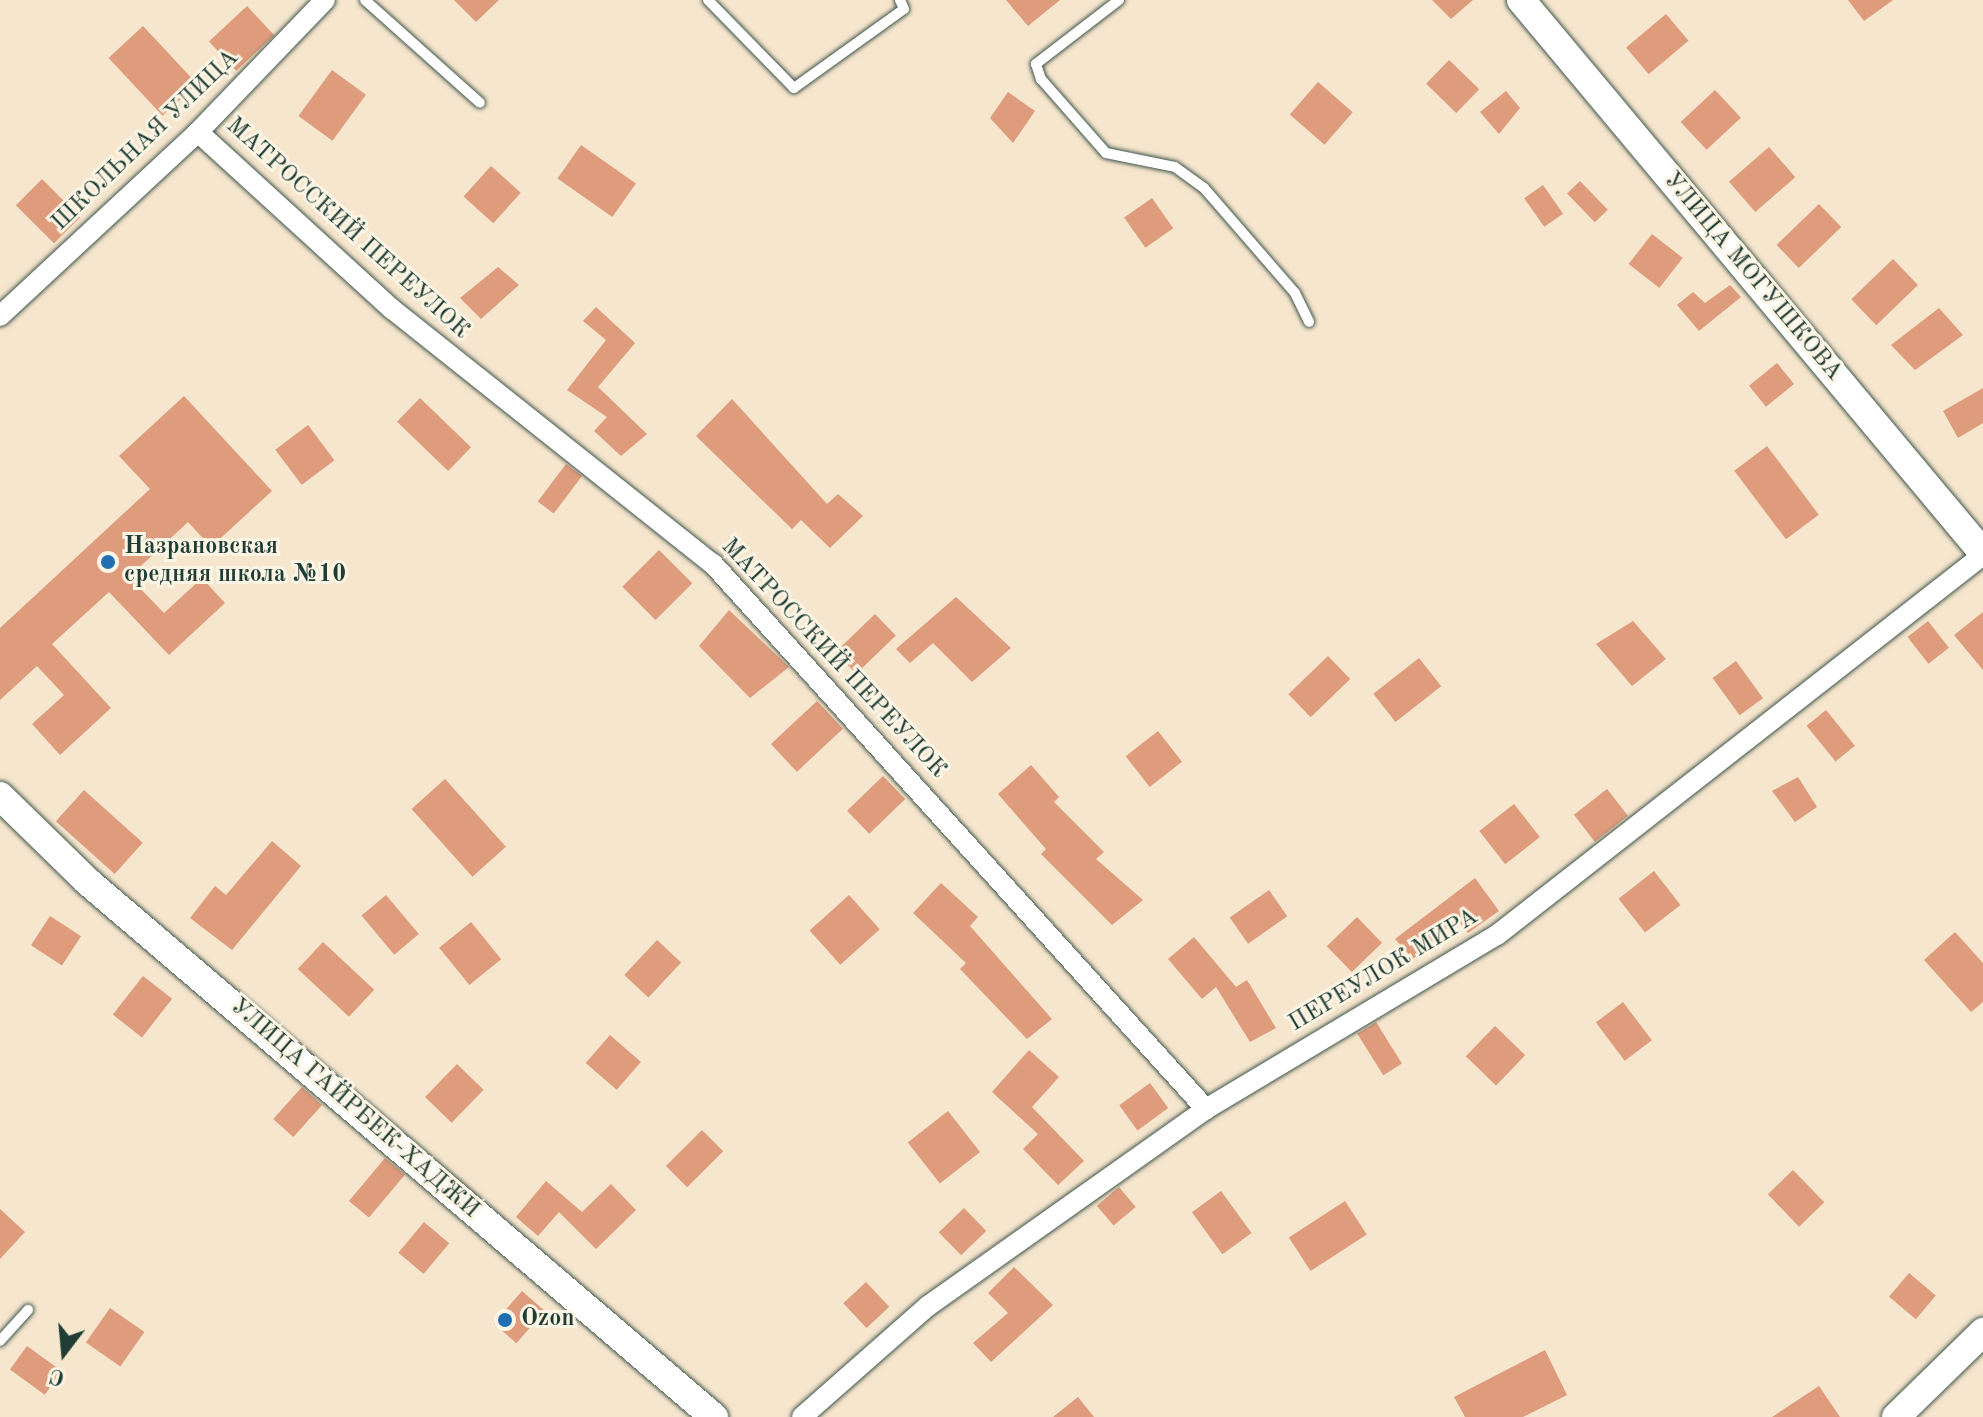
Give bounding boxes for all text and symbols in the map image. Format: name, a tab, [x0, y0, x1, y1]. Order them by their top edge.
street label: ШКОЛЬНАЯ УЛИЦА	[46, 44, 246, 238]
street label: МАТРОССКИЙ ПЕРЕУЛОК	[219, 112, 475, 346]
street label: УЛИЦА МОГУШКОВА	[1656, 167, 1848, 387]
street label: МАТРОССКИЙ ПЕРЕУЛОК	[714, 533, 952, 785]
place label: Назрановская средняя школа №10	[124, 534, 346, 590]
marker: Назрановская средняя школа №10	[99, 553, 117, 571]
street label: ПЕРЕУЛОК МИРА	[1284, 903, 1484, 1039]
street label: УЛИЦА ГАЙРБЕК-ХАДЖИ	[223, 993, 485, 1225]
place label: Ozon	[521, 1306, 575, 1334]
marker: Ozon	[496, 1311, 514, 1329]
north arrow	[24, 1313, 104, 1393]
text: С	[47, 1363, 67, 1389]

